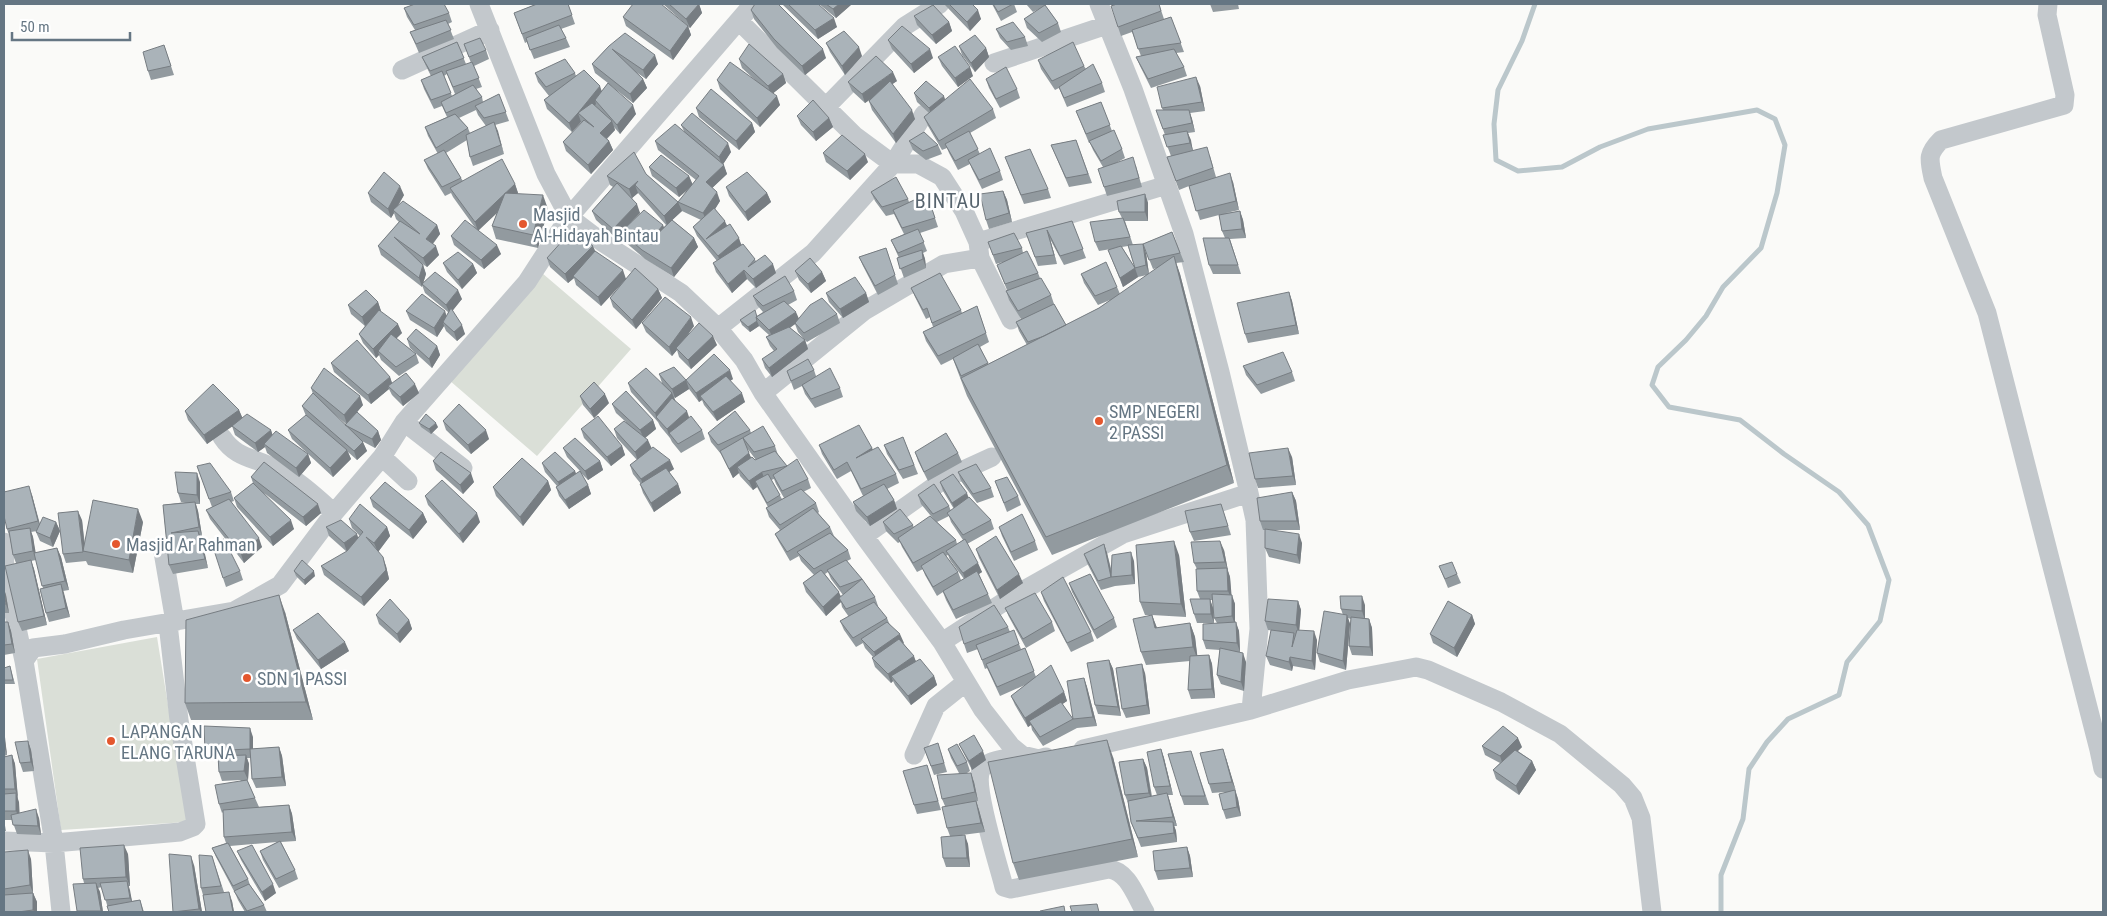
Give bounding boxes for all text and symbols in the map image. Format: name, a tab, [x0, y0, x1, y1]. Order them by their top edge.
scale bar	[12, 10, 130, 42]
text: 50 m	[20, 18, 50, 36]
district label: BINTAU	[915, 189, 981, 213]
place label: Masjid Al-Hidayah Bintau	[533, 204, 659, 246]
marker: Masjid Al-Hidayah Bintau	[517, 218, 529, 230]
place label: SMP NEGERI 2 PASSI	[1109, 401, 1200, 443]
marker: SMP NEGERI 2 PASSI	[1093, 415, 1105, 427]
place label: Masjid Ar Rahman	[126, 534, 255, 555]
marker: Masjid Ar Rahman	[110, 538, 122, 550]
place label: SDN 1 PASSI	[257, 668, 347, 689]
marker: SDN 1 PASSI	[241, 672, 253, 684]
place label: LAPANGAN ELANG TARUNA	[121, 721, 236, 763]
marker: LAPANGAN ELANG TARUNA	[105, 735, 117, 747]

